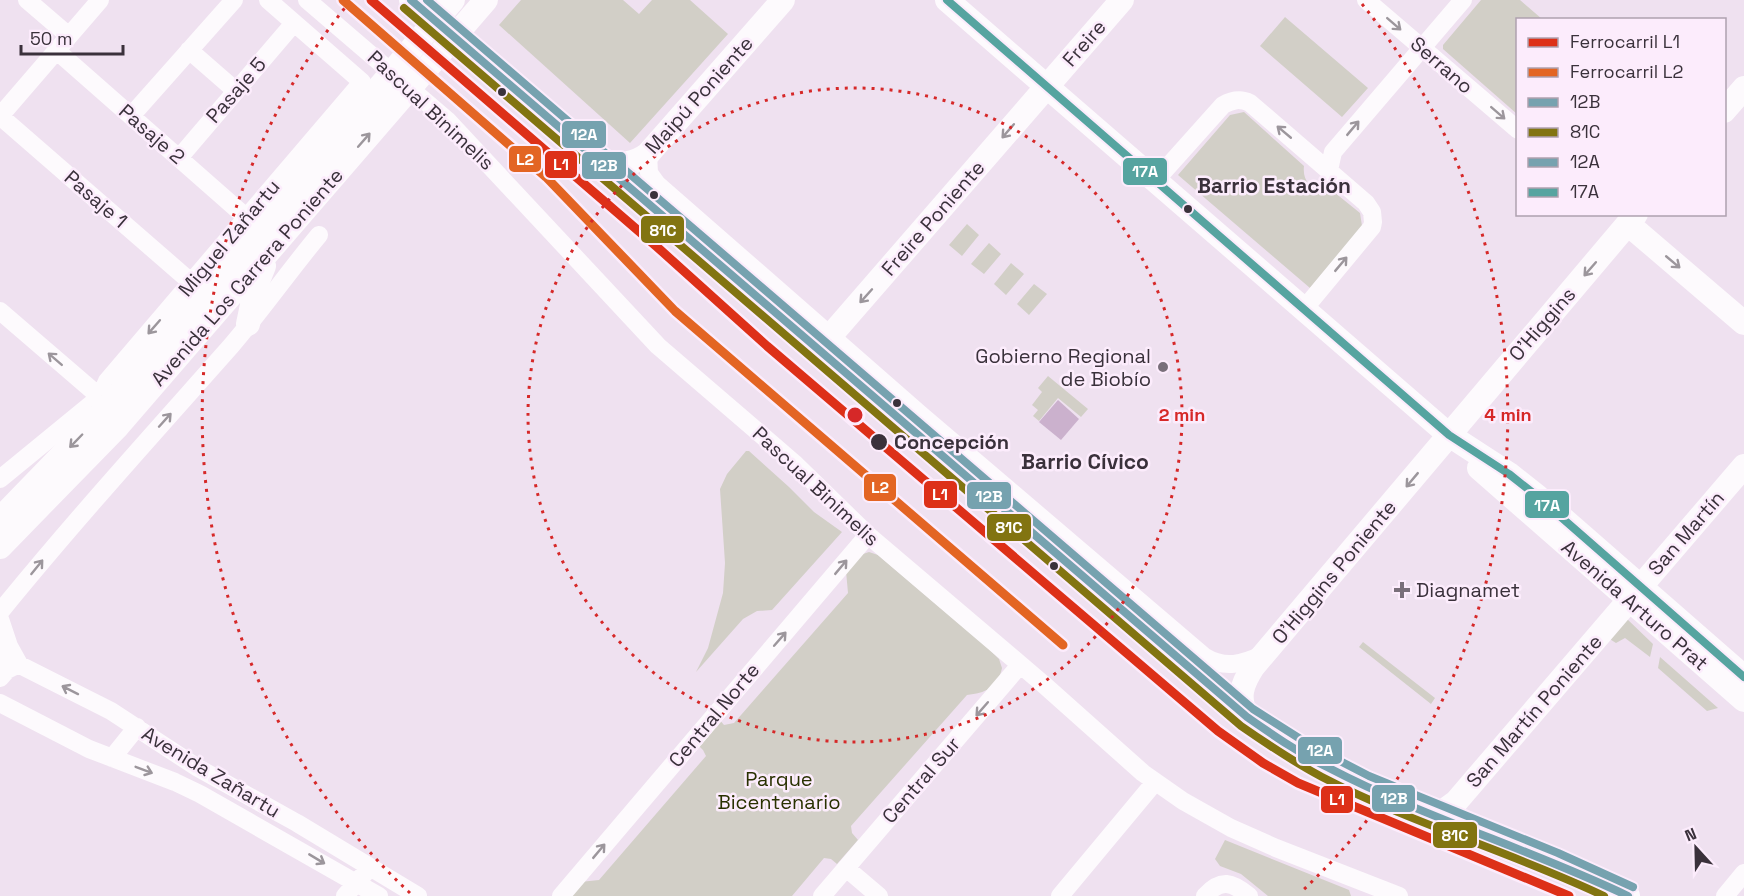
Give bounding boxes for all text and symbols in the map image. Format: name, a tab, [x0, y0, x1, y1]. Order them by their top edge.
street label: Freire	[1057, 14, 1111, 72]
one-way arrow	[1386, 17, 1401, 31]
scale bar	[21, 18, 123, 56]
legend	[1516, 18, 1726, 216]
text: 50 m	[30, 27, 72, 50]
text: Ferrocarril L1	[1570, 30, 1680, 53]
street label: Maipú Poniente	[639, 31, 759, 159]
street label: Serrano	[1405, 31, 1479, 99]
street label: Pascual Binimelis	[362, 45, 500, 175]
street label: Pasaje 5	[200, 52, 272, 128]
text: Ferrocarril L2	[1570, 60, 1683, 83]
unlabelled marker	[496, 86, 508, 98]
text: 12B	[1570, 90, 1600, 113]
street label: Pasaje 2	[114, 98, 190, 170]
one-way arrow	[1490, 106, 1505, 120]
line badge: 12A	[561, 120, 607, 149]
text: 81C	[1570, 120, 1600, 143]
one-way arrow	[1346, 121, 1360, 136]
one-way arrow	[1002, 123, 1015, 139]
text: 12A	[571, 124, 597, 145]
one-way arrow	[1277, 125, 1292, 139]
one-way arrow	[357, 133, 371, 148]
line badge: L2	[508, 145, 542, 173]
text: L2	[516, 149, 534, 170]
line badge: L1	[544, 150, 578, 179]
text: 12A	[1570, 150, 1600, 173]
line badge: 12B	[581, 151, 627, 180]
text: L1	[553, 154, 569, 175]
text: 12B	[590, 155, 618, 176]
street label: Freire Poniente	[876, 155, 990, 281]
line badge: 17A	[1122, 157, 1168, 186]
text: 17A	[1132, 161, 1158, 182]
street label: Avenida Los Carrera Poniente	[145, 163, 349, 391]
street label: Pasaje 1	[59, 164, 133, 234]
district label: Barrio Estación	[1197, 172, 1351, 199]
street label: Miguel Zañartu	[172, 174, 286, 302]
text: 17A	[1570, 180, 1599, 203]
unlabelled marker	[648, 189, 660, 201]
unlabelled marker	[1182, 203, 1194, 215]
line badge: 81C	[640, 215, 685, 244]
text: 81C	[649, 220, 677, 241]
one-way arrow	[1665, 255, 1680, 269]
one-way arrow	[1335, 256, 1348, 272]
one-way arrow	[1583, 261, 1597, 276]
street label: O'Higgins	[1503, 282, 1581, 366]
one-way arrow	[859, 288, 873, 303]
one-way arrow	[147, 319, 161, 334]
place label: Gobierno Regional de Biobío	[975, 343, 1151, 392]
one-way arrow	[48, 352, 63, 366]
marker: Gobierno Regional de Biobío	[1156, 360, 1170, 374]
unlabelled marker	[891, 397, 903, 409]
text: 2 min	[1159, 403, 1205, 426]
text: 4 min	[1484, 403, 1532, 426]
centre of rings	[845, 405, 865, 425]
one-way arrow	[158, 412, 172, 427]
street label: Pascual Binimelis	[747, 421, 885, 551]
place label: Concepción	[894, 429, 1009, 455]
marker: Concepción	[869, 432, 889, 452]
one-way arrow	[68, 433, 83, 448]
district label: Barrio Cívico	[1021, 448, 1149, 475]
one-way arrow	[1405, 472, 1418, 488]
line badge: L2	[863, 473, 897, 502]
text: L2	[871, 477, 889, 498]
line badge: L1	[923, 480, 958, 509]
line badge: 12B	[966, 481, 1012, 510]
text: L1	[932, 484, 948, 505]
street label: San Martín	[1642, 485, 1730, 581]
text: 12B	[975, 486, 1003, 507]
line badge: 17A	[1524, 490, 1570, 519]
street label: O'Higgins Poniente	[1266, 495, 1402, 649]
text: 17A	[1534, 495, 1560, 516]
line badge: 81C	[986, 513, 1032, 542]
text: 81C	[995, 517, 1023, 538]
street label: Avenida Arturo Prat	[1556, 534, 1714, 676]
one-way arrow	[30, 559, 43, 575]
one-way arrow	[834, 560, 848, 575]
unlabelled marker	[1048, 560, 1060, 572]
place label: Diagnamet	[1416, 577, 1520, 603]
marker: Diagnamet	[1393, 581, 1411, 599]
street label: San Martín Poniente	[1460, 629, 1608, 793]
one-way arrow	[773, 631, 786, 647]
street label: Central Norte	[663, 657, 765, 773]
one-way arrow	[61, 684, 79, 695]
one-way arrow	[975, 701, 989, 716]
street label: Avenida Zañartu	[137, 720, 285, 824]
street label: Central Sur	[876, 731, 966, 829]
line badge: 12A	[1297, 736, 1343, 765]
text: 12A	[1307, 740, 1333, 761]
one-way arrow	[134, 765, 153, 776]
park label: Parque Bicentenario	[717, 766, 841, 815]
line badge: 12B	[1371, 784, 1416, 813]
line badge: L1	[1320, 785, 1354, 814]
text: 12B	[1380, 788, 1408, 809]
text: L1	[1329, 789, 1345, 810]
north arrow	[1666, 818, 1726, 878]
line badge: 81C	[1432, 821, 1478, 849]
text: N	[1682, 823, 1699, 846]
text: 81C	[1441, 825, 1469, 846]
one-way arrow	[592, 843, 605, 859]
one-way arrow	[308, 854, 325, 866]

